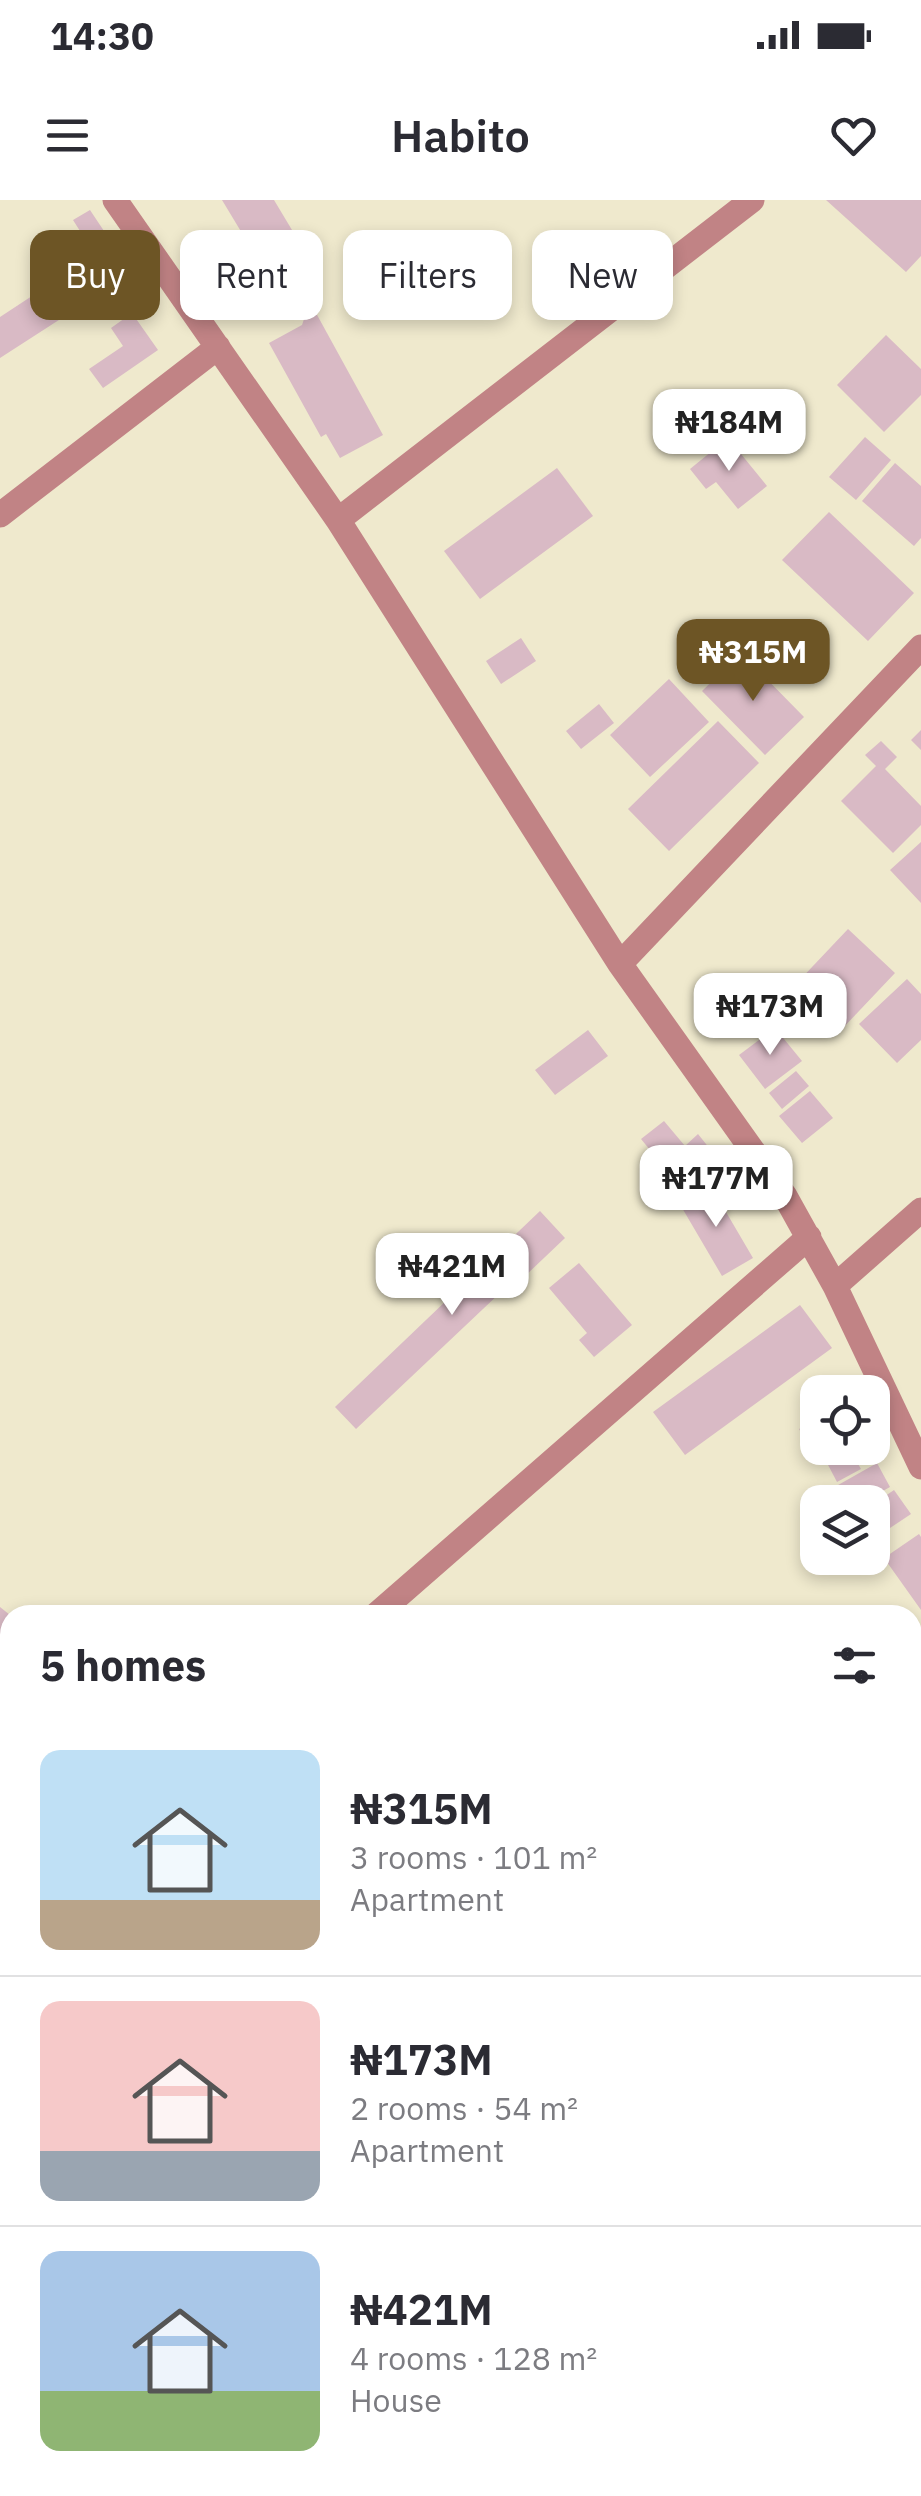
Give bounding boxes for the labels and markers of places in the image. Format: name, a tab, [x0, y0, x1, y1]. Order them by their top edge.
pin: ₦184M	[659, 389, 799, 474]
pin: ₦315M	[683, 619, 823, 704]
pin: ₦173M	[700, 973, 840, 1058]
pin: ₦177M	[646, 1145, 786, 1230]
pin: ₦421M	[382, 1233, 522, 1318]

